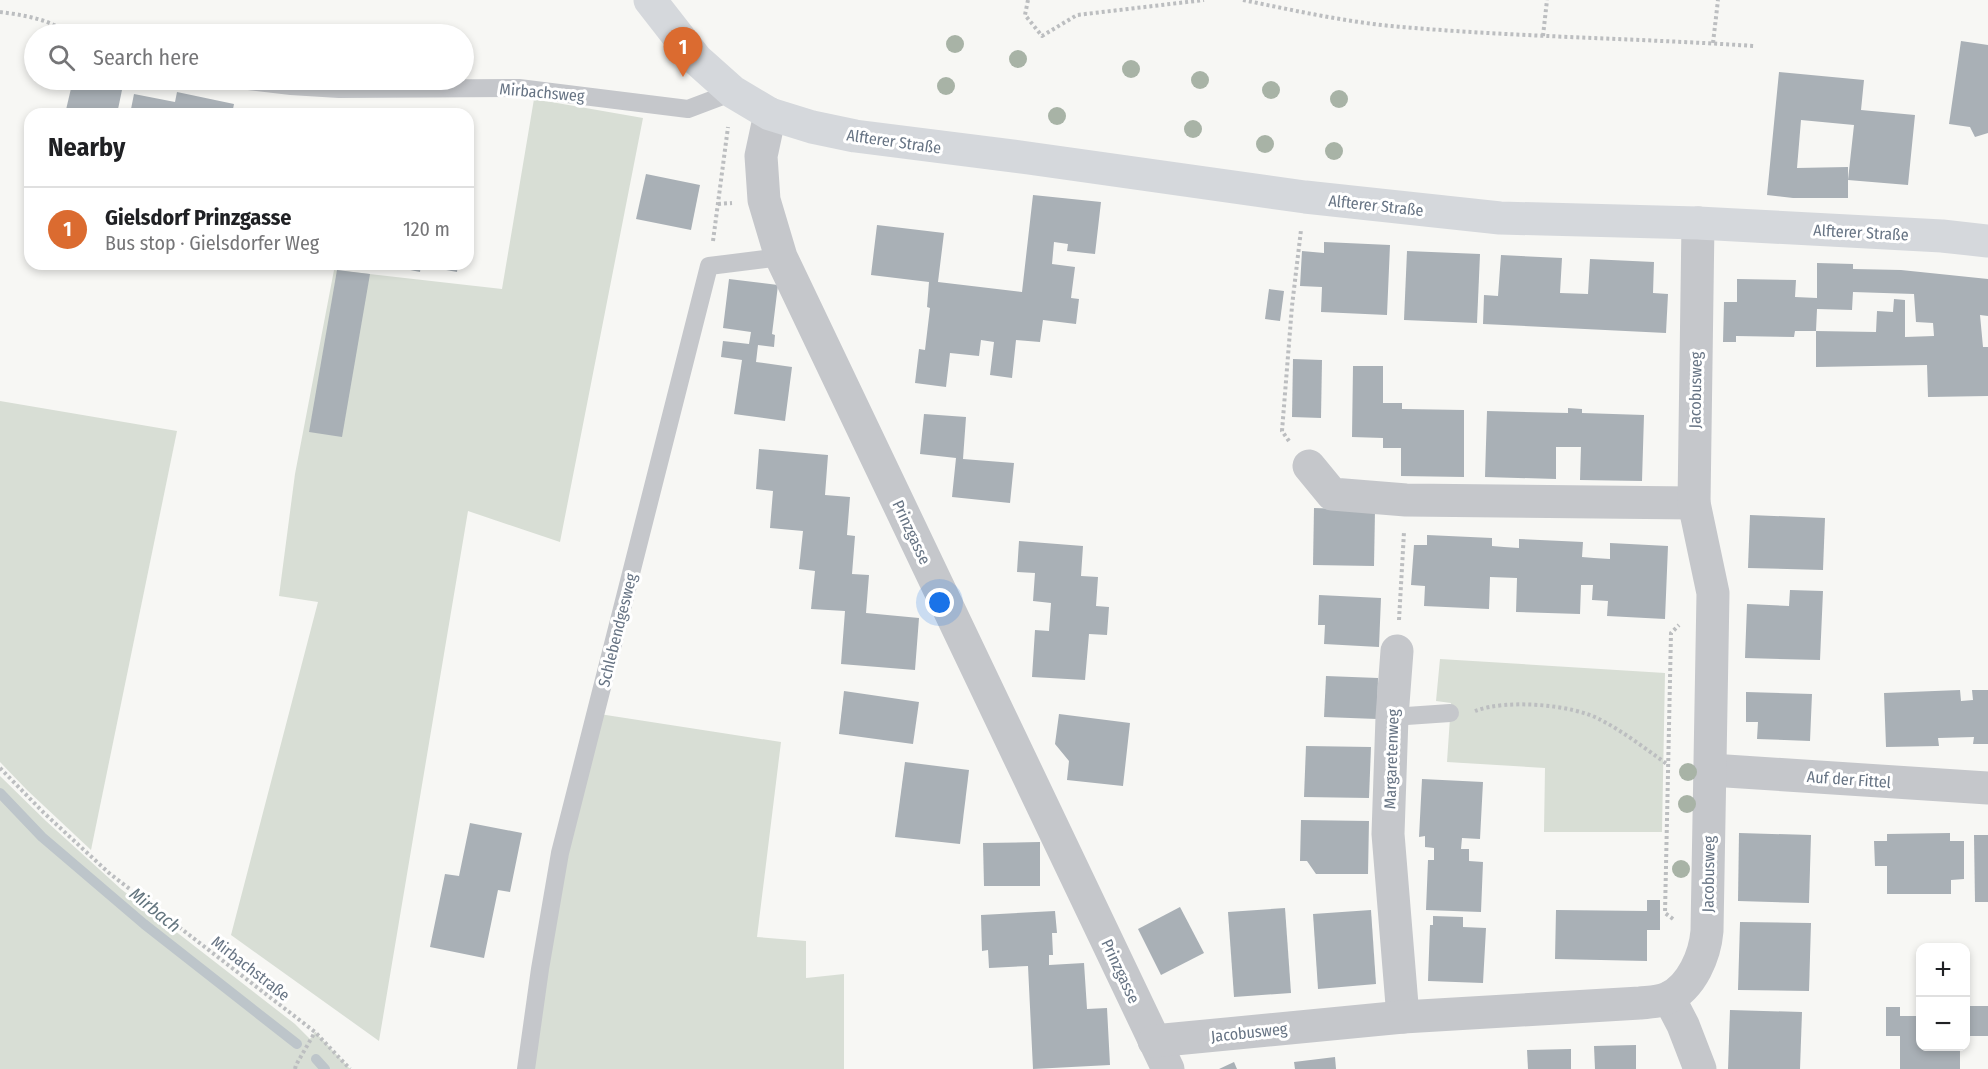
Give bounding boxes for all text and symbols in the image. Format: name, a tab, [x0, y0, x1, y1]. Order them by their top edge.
search box	[24, 24, 474, 90]
pin: 1	[664, 28, 702, 77]
icon: search	[45, 41, 78, 74]
text: Search here	[93, 44, 199, 71]
street label: Mirbachsweg	[499, 79, 586, 106]
street label: Alfterer Straße	[845, 125, 943, 158]
text: Nearby	[48, 132, 125, 163]
street label: Alfterer Straße	[1328, 191, 1424, 220]
text: Gielsdorf Prinzgasse	[105, 204, 291, 231]
text: 1	[63, 217, 72, 241]
text: 120 m	[403, 217, 450, 241]
street label: Alfterer Straße	[1813, 221, 1909, 244]
text: Bus stop · Gielsdorfer Weg	[105, 231, 319, 255]
street label: Jacobusweg	[1685, 351, 1706, 429]
street label: Prinzgasse	[888, 497, 935, 567]
street label: Schlebendgesweg	[594, 571, 641, 689]
your location	[925, 588, 954, 617]
street label: Margaretenweg	[1380, 708, 1403, 809]
street label: Auf der Fittel	[1806, 767, 1892, 792]
street label: Jacobusweg	[1698, 835, 1719, 913]
water label: Mirbach	[125, 883, 185, 937]
street label: Mirbachstraße	[208, 932, 294, 1005]
street label: Prinzgasse	[1097, 936, 1144, 1006]
map controls	[1916, 943, 1970, 1051]
button: +	[1916, 943, 1970, 997]
button: −	[1916, 997, 1970, 1051]
street label: Jacobusweg	[1210, 1019, 1289, 1046]

